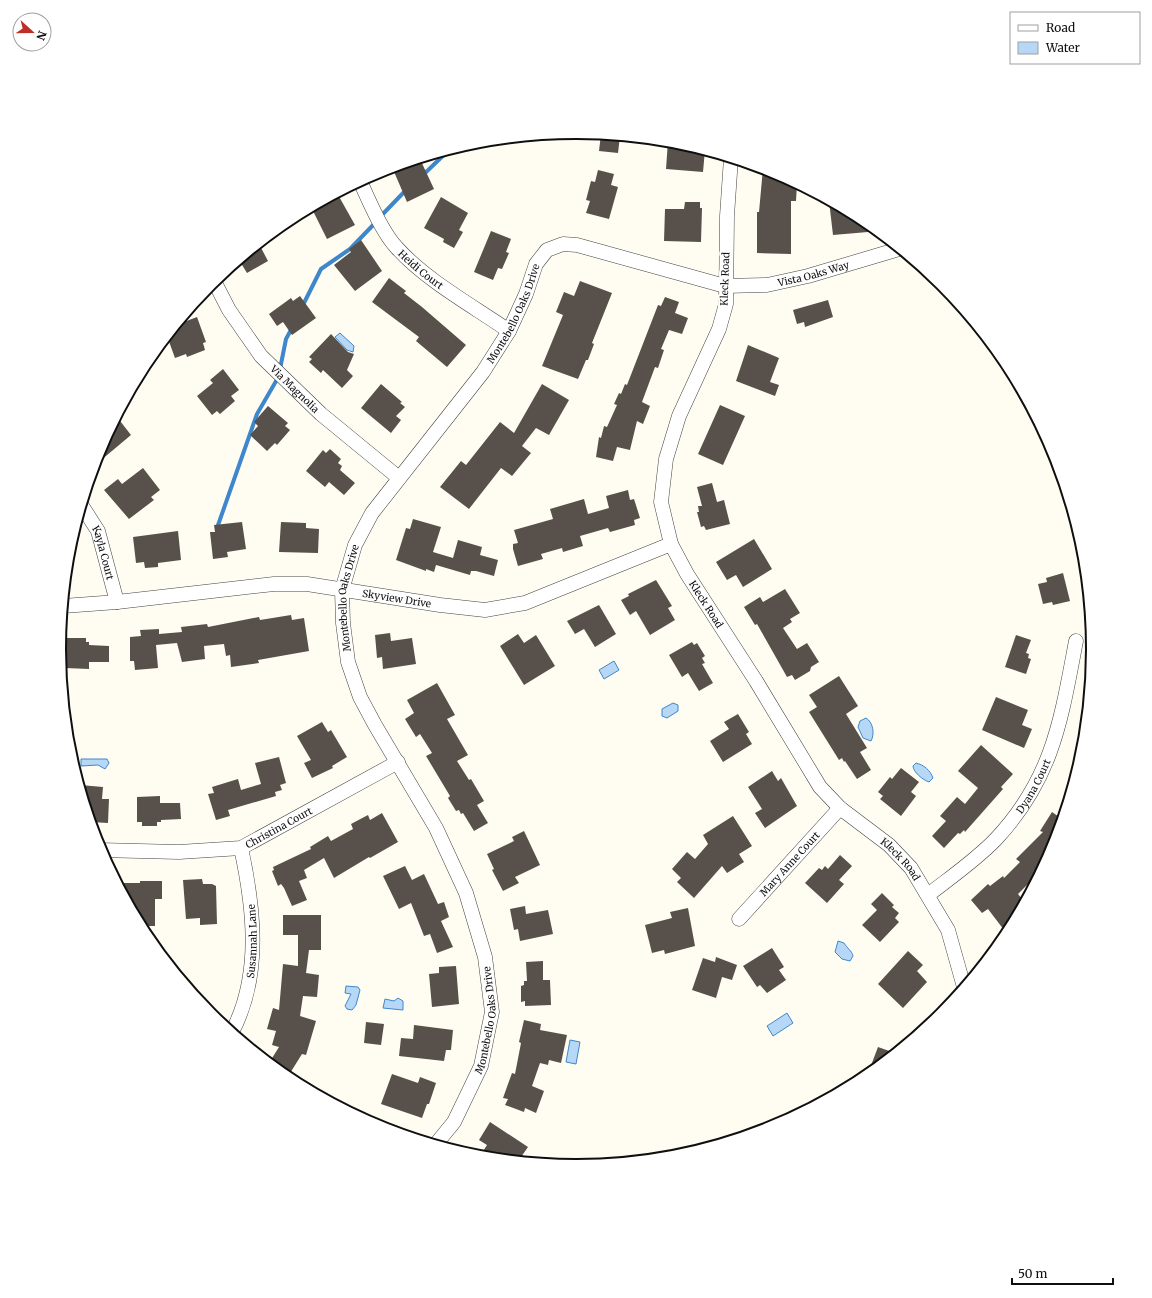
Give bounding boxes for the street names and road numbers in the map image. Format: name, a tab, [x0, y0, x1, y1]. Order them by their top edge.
street label: Heidi Court	[396, 247, 446, 292]
street label: Kleck Road	[718, 252, 732, 306]
street label: Vista Oaks Way	[775, 258, 851, 289]
street label: Montebello Oaks Drive	[484, 262, 542, 366]
street label: Via Magnolia	[267, 362, 323, 416]
street label: Kayla Court	[90, 523, 117, 581]
street label: Montebello Oaks Drive	[335, 543, 361, 652]
street label: Kleck Road	[686, 578, 726, 630]
street label: Skyview Drive	[361, 586, 432, 610]
street label: Dyana Court	[1013, 757, 1053, 816]
street label: Christina Court	[243, 804, 314, 851]
street label: Mary Anne Court	[757, 828, 822, 899]
street label: Kleck Road	[878, 835, 923, 883]
street label: Susannah Lane	[243, 904, 259, 979]
street label: Montebello Oaks Drive	[472, 966, 499, 1076]

